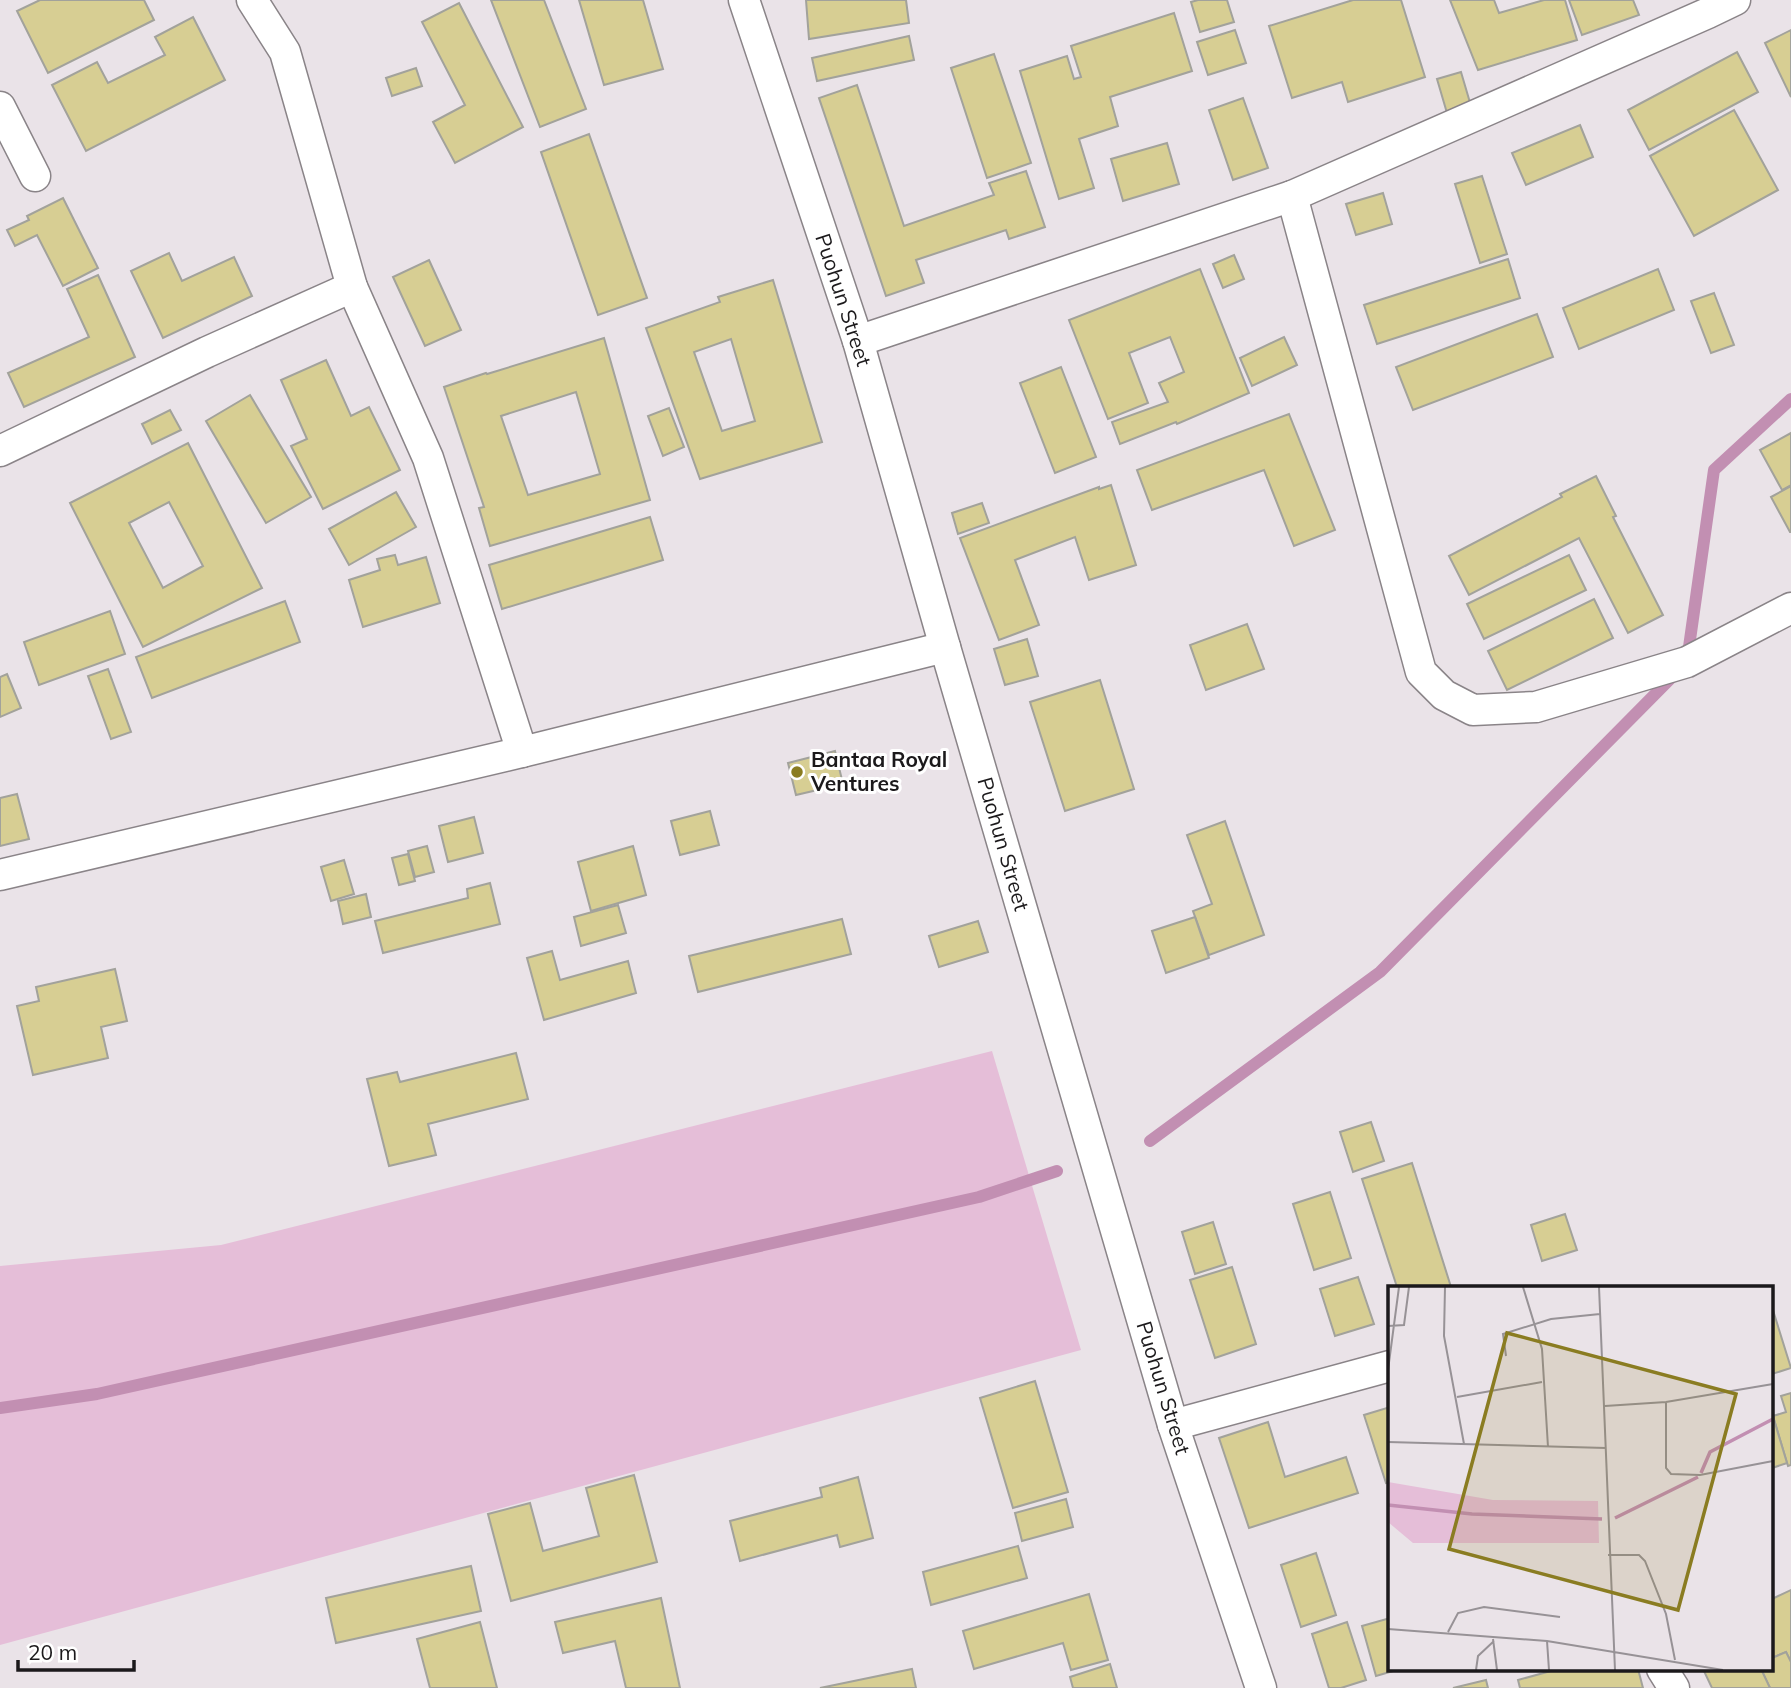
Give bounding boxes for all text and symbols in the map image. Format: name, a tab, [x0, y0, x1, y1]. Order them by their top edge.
street label: Puohun Street	[810, 230, 878, 369]
place label: Bantaa Royal Ventures	[810, 746, 947, 796]
marker: Bantaa Royal Ventures	[789, 764, 805, 780]
street label: Puohun Street	[972, 774, 1035, 914]
inset map	[1388, 1286, 1774, 1670]
street label: Puohun Street	[1131, 1318, 1197, 1457]
scale bar	[18, 1628, 133, 1672]
text: 20 m	[28, 1639, 77, 1665]

